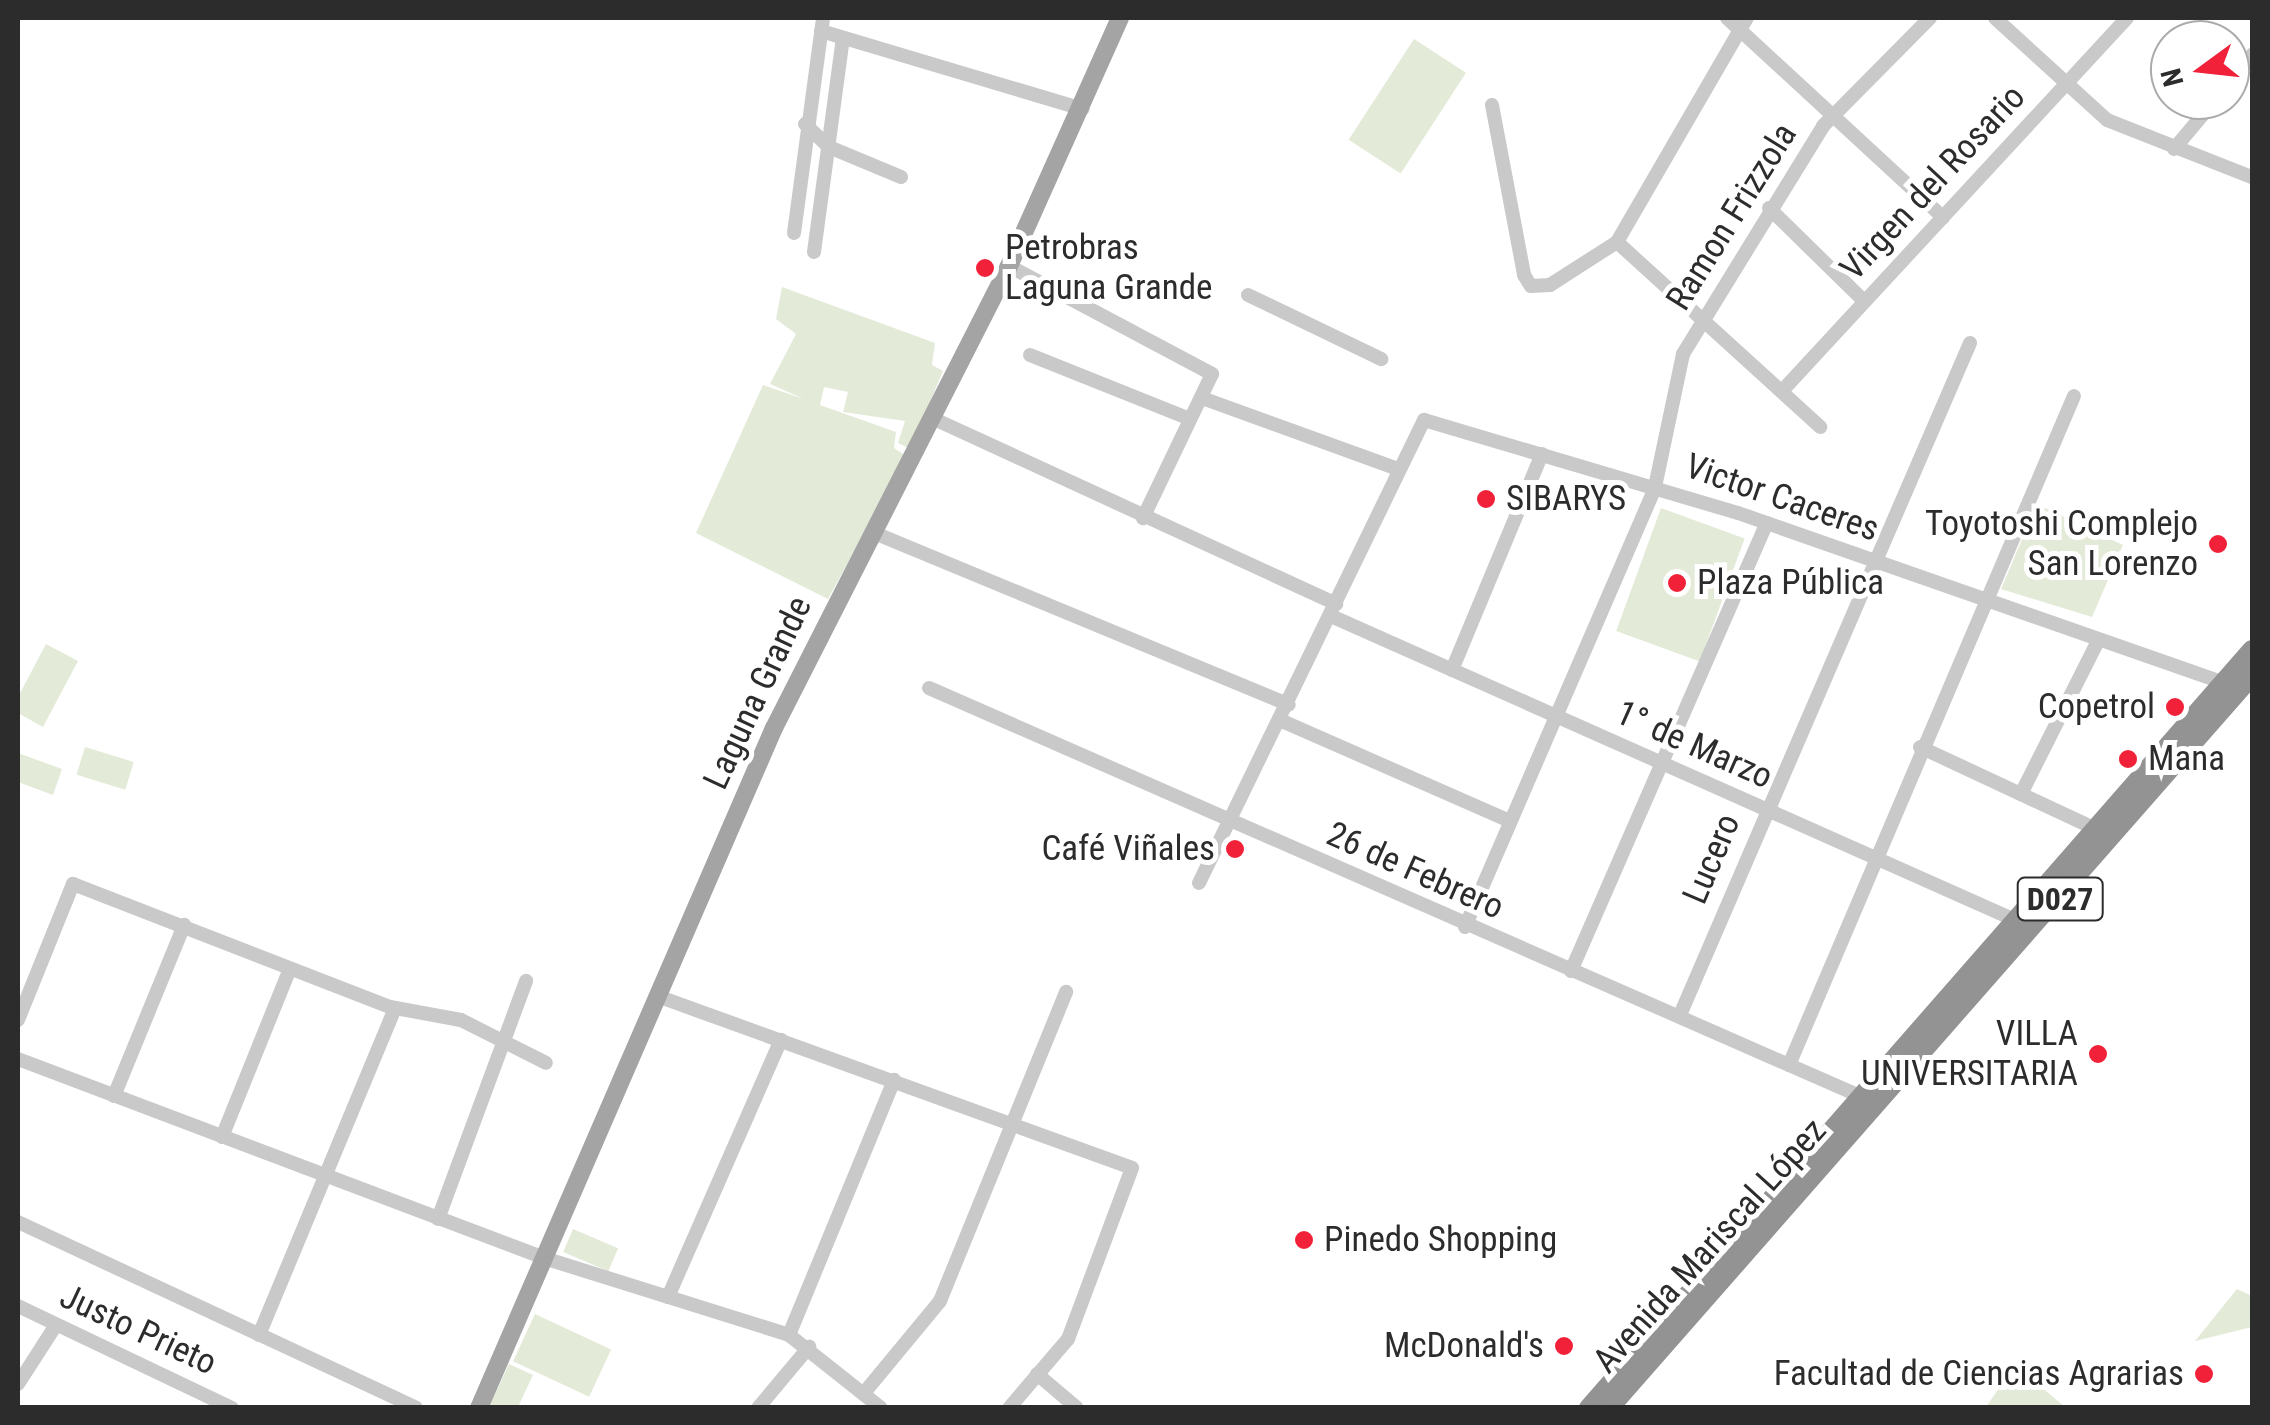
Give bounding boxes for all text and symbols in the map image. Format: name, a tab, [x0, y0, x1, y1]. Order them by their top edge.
north arrow	[2150, 20, 2250, 120]
text: N	[2154, 65, 2191, 90]
street label: Virgen del Rosario	[1832, 77, 2034, 289]
street label: Ramon Frizzola	[1658, 116, 1806, 318]
place label: Petrobras Laguna Grande	[1005, 227, 1212, 309]
marker: Petrobras Laguna Grande	[974, 257, 996, 279]
street label: Victor Caceres	[1680, 445, 1884, 551]
place label: SIBARYS	[1506, 478, 1626, 520]
marker: SIBARYS	[1475, 488, 1497, 510]
place label: Toyotoshi Complejo San Lorenzo	[1925, 503, 2198, 585]
marker: Toyotoshi Complejo San Lorenzo	[2207, 533, 2229, 555]
place label: Plaza Pública	[1697, 562, 1884, 604]
marker: Plaza Pública	[1666, 572, 1688, 594]
street label: Laguna Grande	[695, 590, 821, 796]
place label: Copetrol	[2038, 686, 2155, 728]
street label: 1° de Marzo	[1609, 692, 1779, 798]
marker: Copetrol	[2164, 696, 2186, 718]
place label: Mana	[2148, 738, 2225, 780]
marker: Mana	[2117, 748, 2139, 770]
street label: Lucero	[1674, 808, 1750, 910]
street label: 26 de Febrero	[1320, 813, 1510, 929]
place label: Café Viñales	[1042, 828, 1215, 870]
marker: Café Viñales	[1224, 838, 1246, 860]
road number: D027	[2015, 872, 2105, 926]
place label: VILLA UNIVERSITARIA	[1861, 1013, 2078, 1095]
marker: VILLA UNIVERSITARIA	[2087, 1043, 2109, 1065]
street label: Avenida Mariscal López	[1585, 1110, 1835, 1382]
place label: Pinedo Shopping	[1324, 1219, 1557, 1261]
marker: Pinedo Shopping	[1293, 1229, 1315, 1251]
street label: Justo Prieto	[53, 1276, 223, 1384]
place label: McDonald's	[1384, 1325, 1544, 1367]
marker: McDonald's	[1553, 1335, 1575, 1357]
place label: Facultad de Ciencias Agrarias	[1774, 1353, 2184, 1395]
marker: Facultad de Ciencias Agrarias	[2193, 1363, 2215, 1385]

